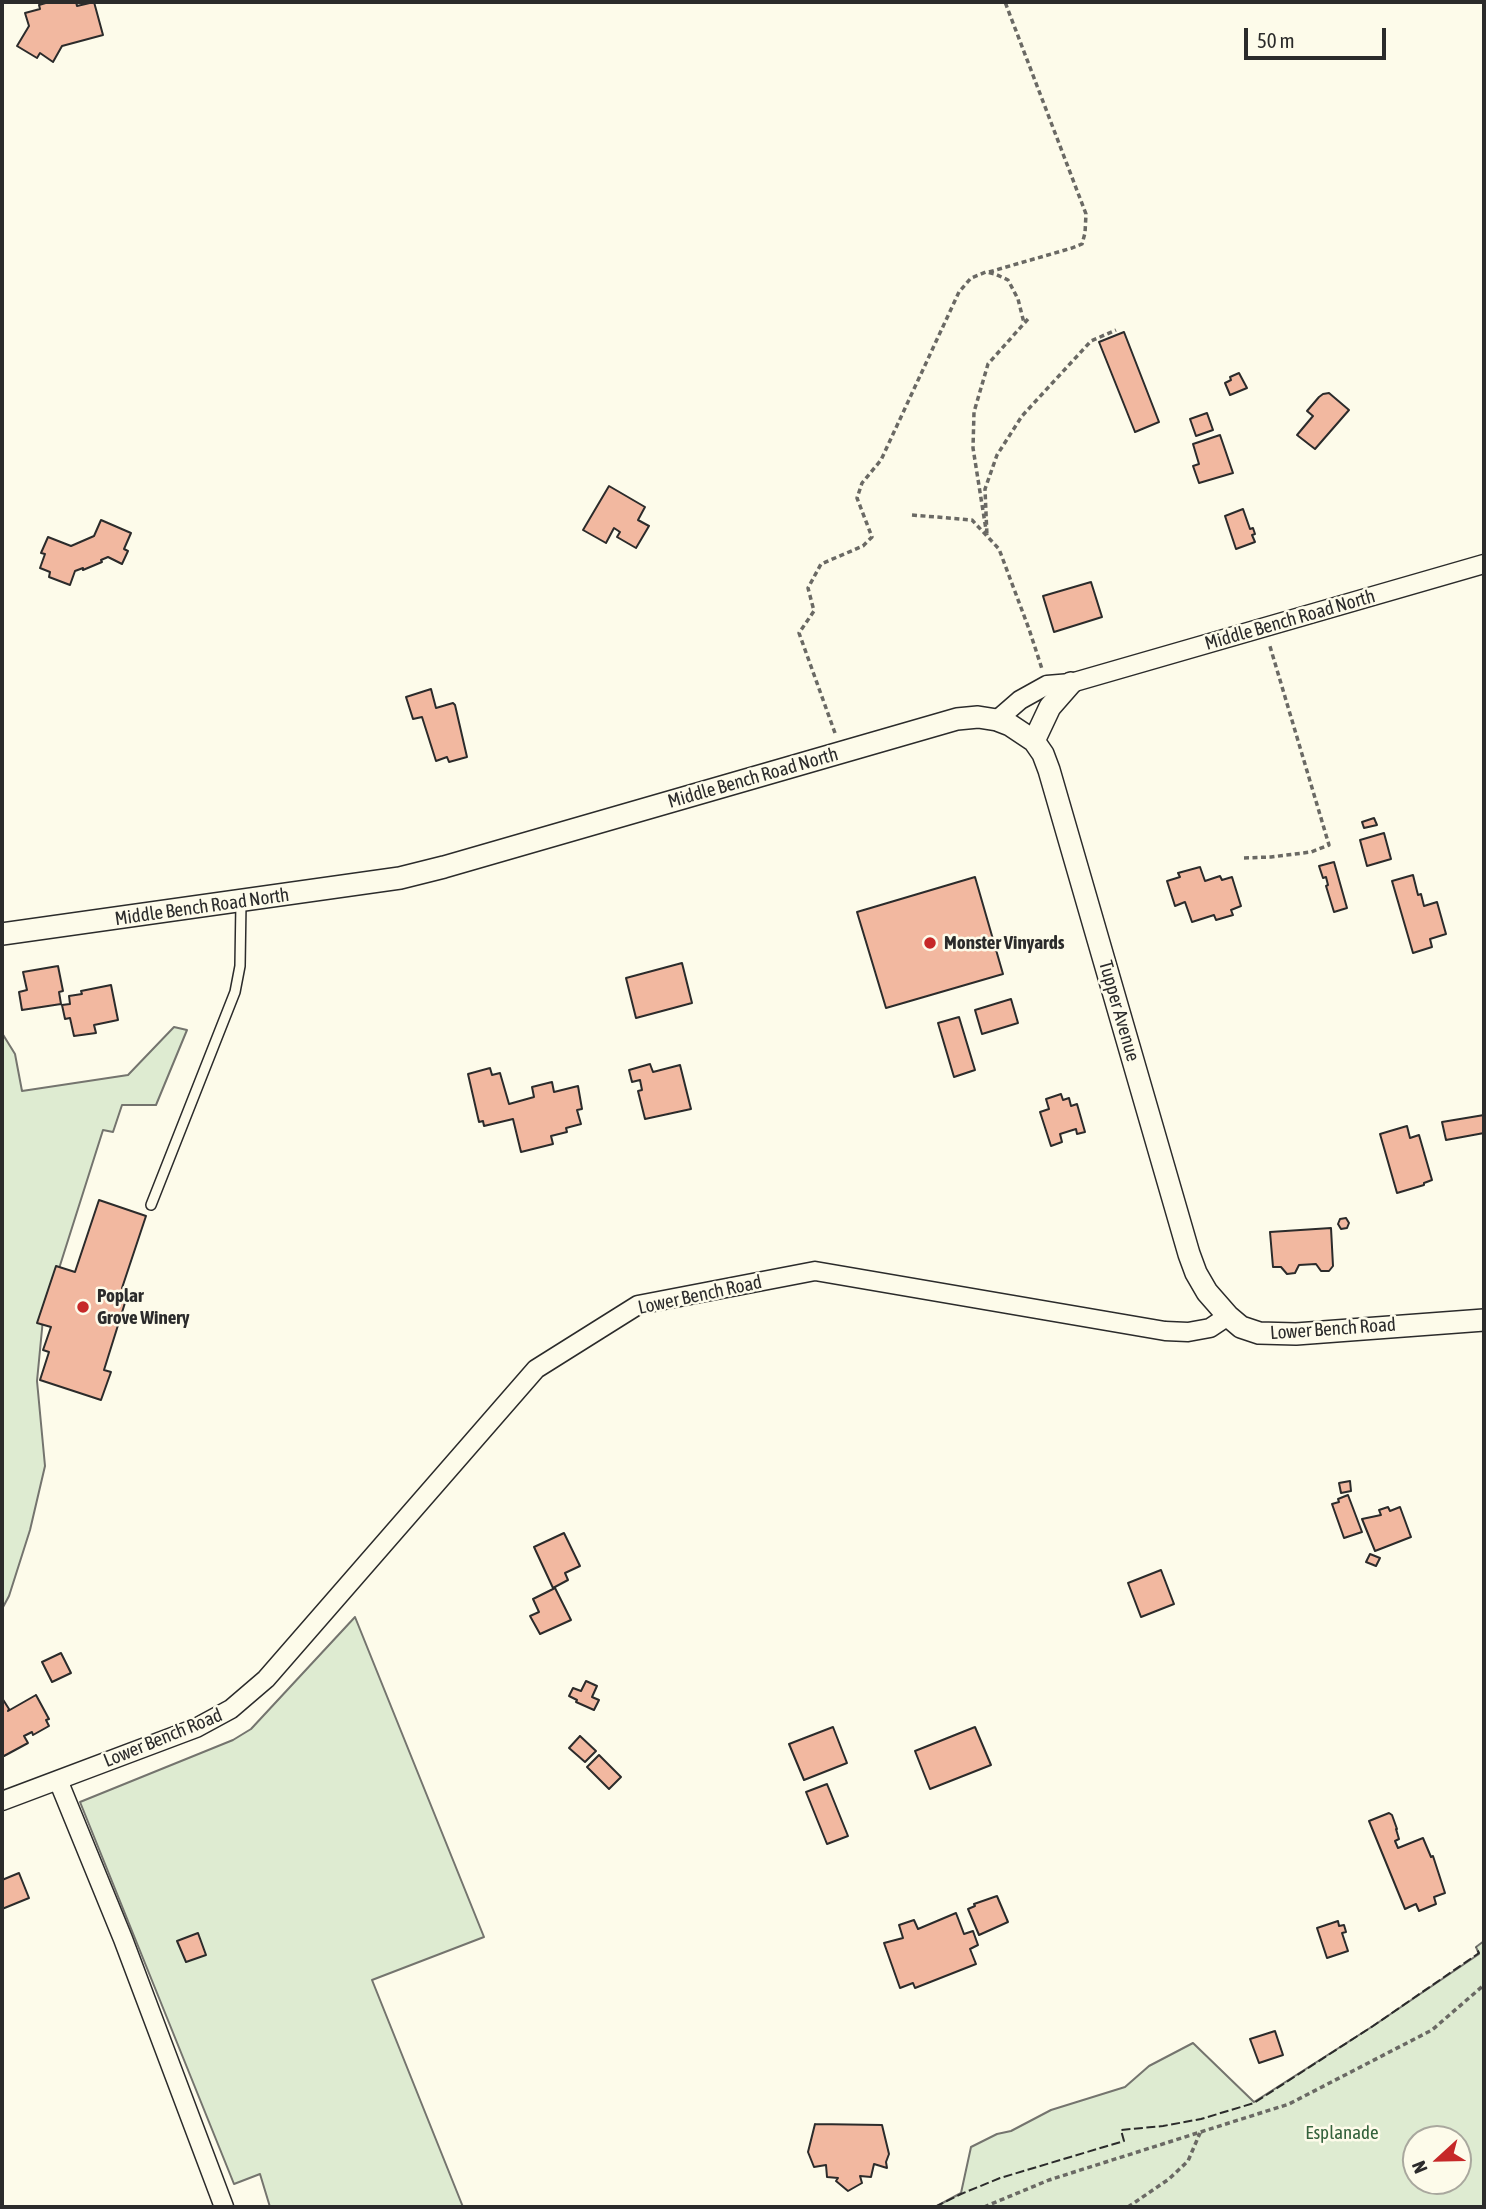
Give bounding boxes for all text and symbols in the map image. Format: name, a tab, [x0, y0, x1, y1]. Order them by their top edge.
scale bar	[1248, 14, 1390, 58]
text: 50 m	[1257, 28, 1295, 52]
street label: Middle Bench Road North	[1202, 585, 1378, 655]
street label: Middle Bench Road North	[665, 743, 841, 813]
street label: Middle Bench Road North	[113, 883, 291, 931]
place label: Monster Vinyards	[944, 932, 1064, 954]
marker: Monster Vinyards	[922, 935, 938, 951]
street label: Tupper Avenue	[1094, 958, 1144, 1064]
street label: Lower Bench Road	[636, 1271, 764, 1319]
place label: Poplar Grove Winery	[97, 1285, 190, 1329]
marker: Poplar Grove Winery	[75, 1299, 91, 1315]
street label: Lower Bench Road	[1269, 1313, 1397, 1345]
street label: Lower Bench Road	[100, 1704, 226, 1772]
park label: Esplanade	[1305, 2122, 1379, 2144]
north arrow	[1402, 2125, 1472, 2195]
text: N	[1407, 2158, 1432, 2176]

